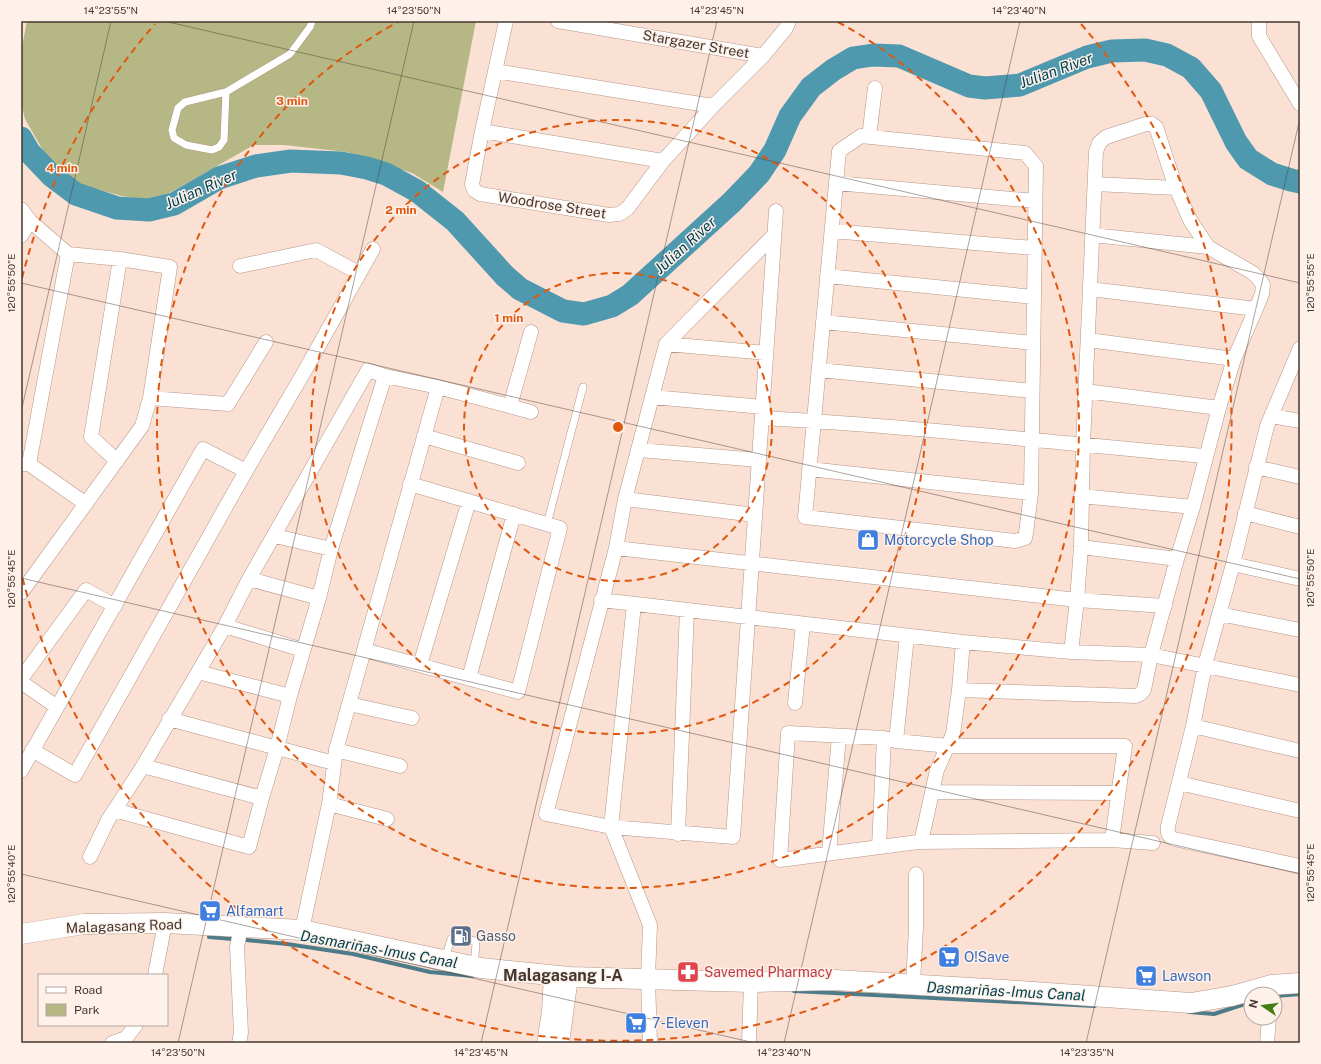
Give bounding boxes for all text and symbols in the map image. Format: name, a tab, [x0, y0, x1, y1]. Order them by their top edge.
text: 14°23'55"N	[84, 4, 138, 16]
text: 14°23'50"N	[387, 4, 441, 16]
text: 14°23'45"N	[690, 4, 744, 16]
text: 14°23'40"N	[992, 4, 1046, 16]
street label: Stargazer Street	[641, 27, 751, 61]
water label: Julian River	[1017, 49, 1095, 91]
text: 3 min	[276, 94, 308, 108]
text: 4 min	[46, 161, 78, 175]
water label: Julian River	[163, 166, 240, 212]
street label: Woodrose Street	[497, 189, 607, 221]
text: 2 min	[385, 203, 417, 217]
water label: Julian River	[651, 213, 719, 277]
text: 120°55'50"E	[5, 253, 17, 313]
text: 120°55'55"E	[1304, 253, 1316, 313]
text: 1 min	[495, 311, 523, 325]
centre of rings	[611, 420, 625, 434]
shop icon: Motorcycle Shop	[855, 527, 881, 553]
place label: Motorcycle Shop	[884, 532, 994, 548]
text: 120°55'50"E	[1304, 548, 1316, 608]
text: 120°55'45"E	[5, 549, 17, 609]
text: 120°55'45"E	[1304, 843, 1316, 903]
text: 120°55'40"E	[5, 845, 17, 903]
supermarket icon: Alfamart	[197, 898, 223, 924]
place label: Alfamart	[226, 903, 284, 919]
street label: Malagasang Road	[66, 916, 182, 936]
fuel station icon: Gasso	[448, 923, 474, 949]
water label: Dasmariñas-Imus Canal	[299, 927, 459, 971]
place label: Gasso	[476, 928, 516, 944]
supermarket icon: O!Save	[936, 944, 962, 970]
place label: O!Save	[964, 949, 1010, 965]
pharmacy icon: Savemed Pharmacy	[675, 959, 701, 985]
supermarket icon: Lawson	[1133, 963, 1159, 989]
place label: Savemed Pharmacy	[704, 964, 833, 980]
district label: Malagasang I-A	[503, 966, 623, 985]
place label: Lawson	[1162, 968, 1211, 984]
legend	[38, 974, 168, 1026]
water label: Dasmariñas-Imus Canal	[926, 978, 1086, 1004]
text: Road	[74, 983, 102, 997]
north arrow	[1243, 986, 1283, 1026]
text: N	[1246, 998, 1260, 1009]
text: Park	[74, 1003, 100, 1017]
supermarket icon: 7-Eleven	[623, 1010, 649, 1036]
place label: 7-Eleven	[652, 1015, 709, 1031]
text: 14°23'50"N	[151, 1046, 205, 1058]
text: 14°23'45"N	[454, 1046, 508, 1058]
text: 14°23'40"N	[757, 1046, 811, 1058]
text: 14°23'35"N	[1060, 1046, 1114, 1058]

